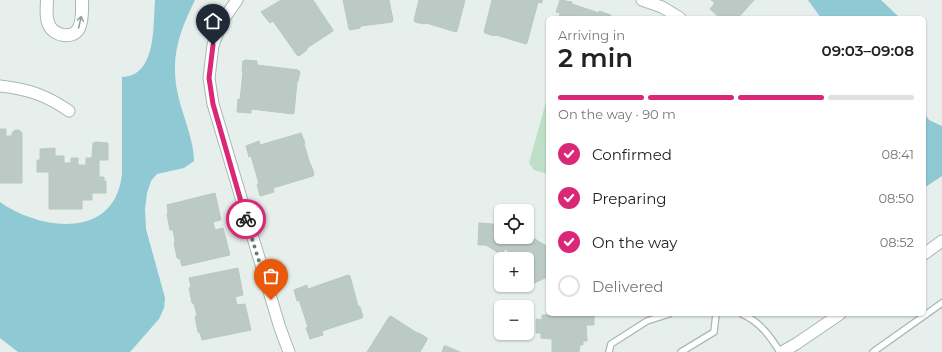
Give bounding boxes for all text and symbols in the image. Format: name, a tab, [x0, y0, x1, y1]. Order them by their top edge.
pin	[196, 4, 230, 45]
icon: home	[202, 10, 224, 32]
one-way arrow	[77, 16, 85, 29]
text: Arriving in	[558, 27, 625, 43]
text: 09:03–09:08	[822, 41, 914, 60]
text: 2 min	[558, 42, 633, 74]
text: On the way · 90 m	[558, 106, 676, 122]
icon: check	[558, 143, 580, 165]
text: Confirmed	[592, 145, 672, 164]
text: 08:41	[881, 146, 914, 162]
icon: check	[558, 187, 580, 209]
text: Preparing	[592, 189, 667, 208]
text: 08:50	[878, 190, 914, 206]
courier	[226, 199, 266, 239]
map controls	[494, 204, 534, 340]
button: locate	[494, 204, 534, 244]
icon: bike	[235, 208, 257, 230]
icon: check	[558, 231, 580, 253]
text: On the way	[592, 233, 677, 252]
text: 08:52	[880, 234, 914, 250]
button: +	[494, 252, 534, 292]
pin	[254, 259, 288, 300]
icon: bag	[260, 265, 282, 287]
text: Delivered	[592, 277, 664, 296]
button: −	[494, 300, 534, 340]

